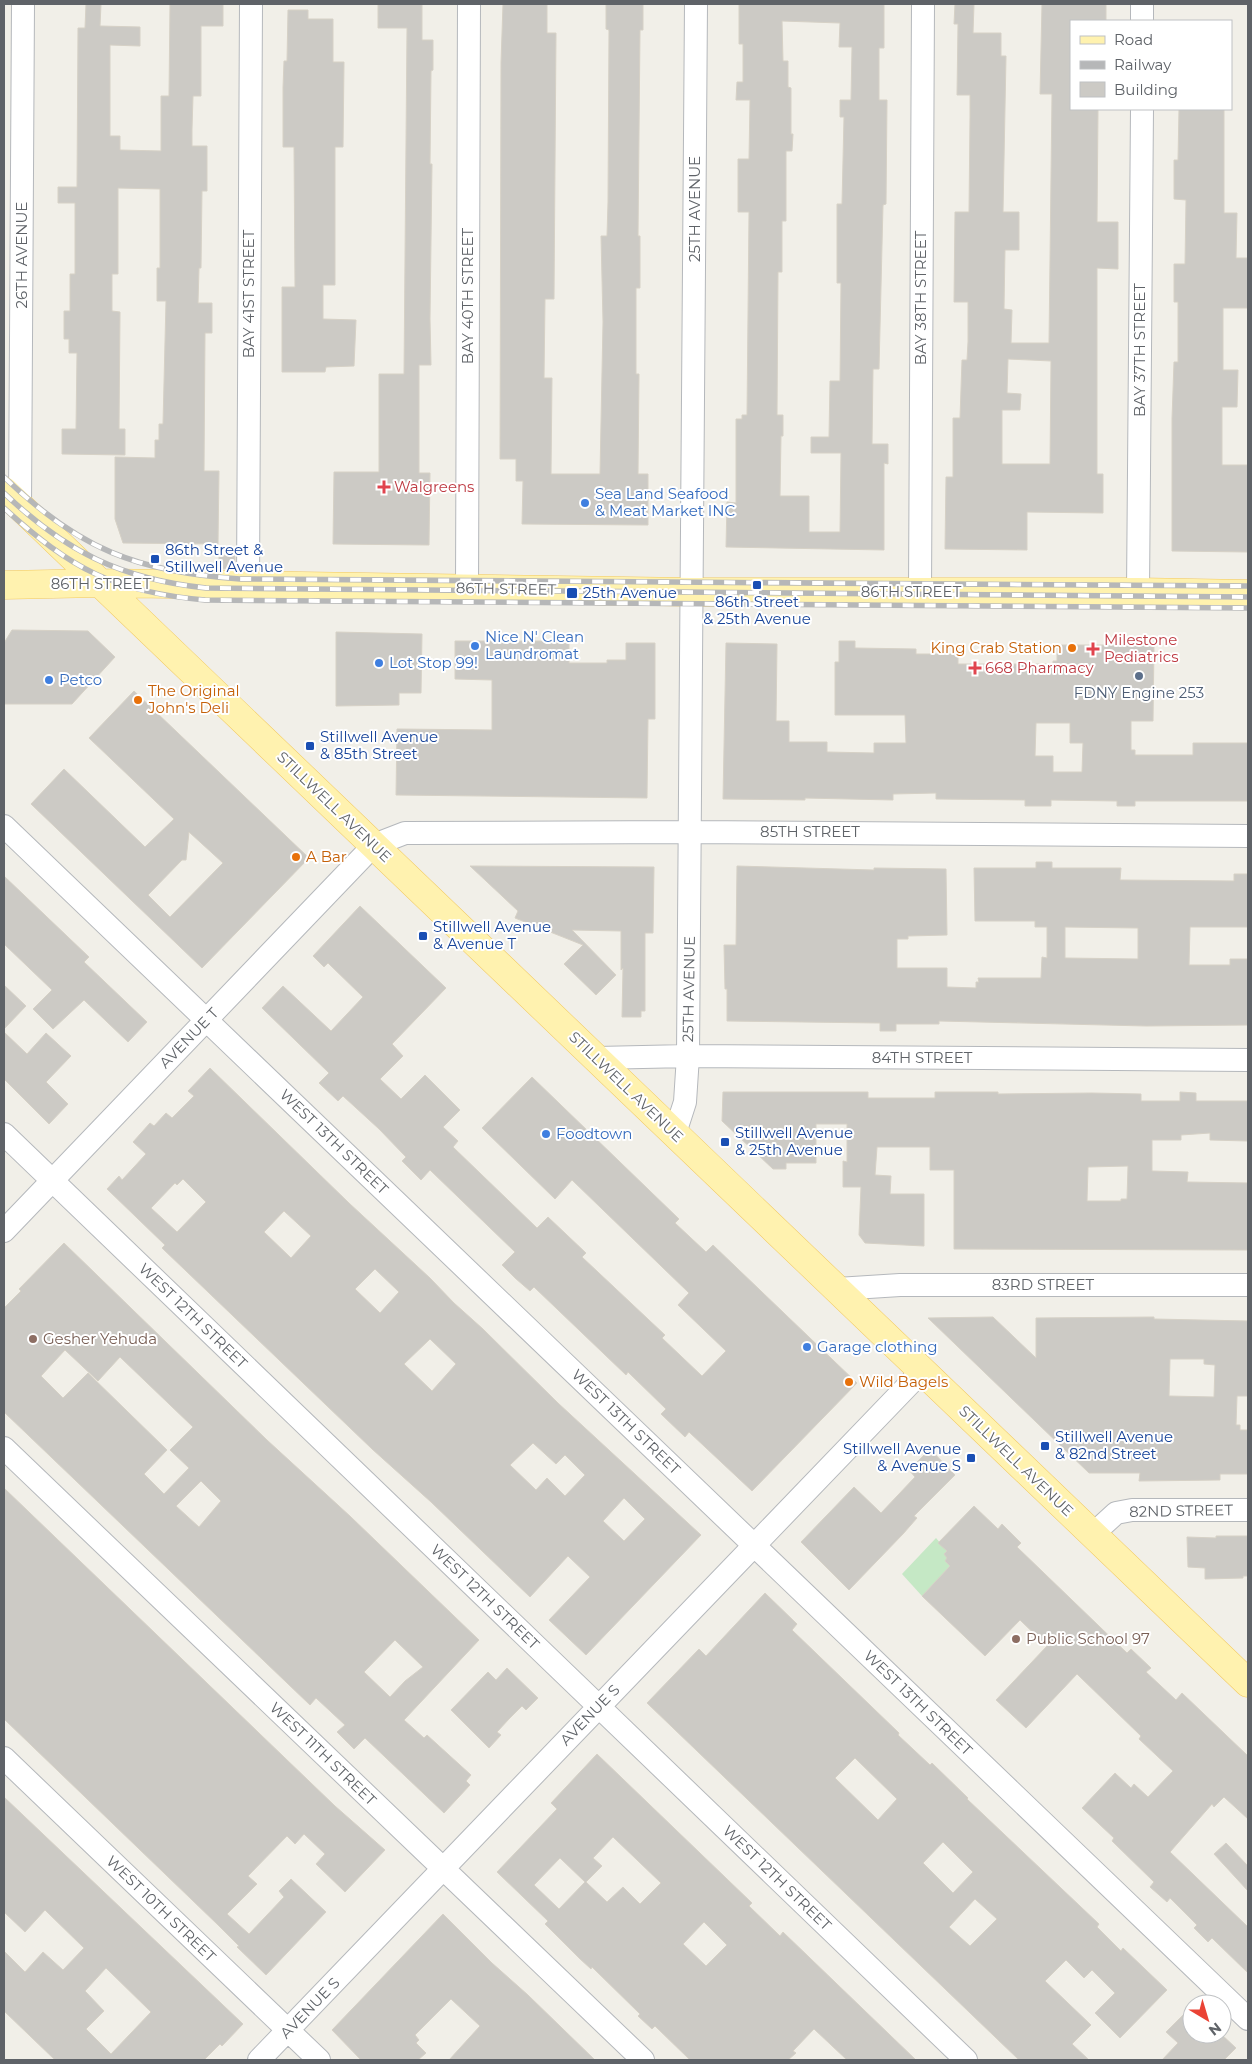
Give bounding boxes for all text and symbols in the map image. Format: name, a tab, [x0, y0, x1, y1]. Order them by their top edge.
legend	[1070, 20, 1232, 110]
text: Road	[1114, 30, 1153, 49]
text: Railway	[1114, 55, 1172, 74]
text: Building	[1114, 80, 1178, 99]
street label: 25TH AVENUE	[685, 156, 704, 262]
street label: 26TH AVENUE	[12, 202, 31, 308]
street label: BAY 40TH STREET	[458, 227, 477, 364]
street label: BAY 41ST STREET	[239, 229, 258, 358]
street label: BAY 38TH STREET	[911, 230, 930, 365]
street label: BAY 37TH STREET	[1130, 283, 1149, 417]
place label: Walgreens	[394, 477, 474, 496]
marker: Walgreens	[378, 481, 390, 493]
place label: Sea Land Seafood & Meat Market INC	[595, 484, 736, 520]
marker: Sea Land Seafood & Meat Market INC	[579, 497, 591, 509]
place label: 86th Street & Stillwell Avenue	[165, 540, 283, 576]
marker: 86th Street & Stillwell Avenue	[149, 553, 161, 565]
street label: 86TH STREET	[51, 574, 152, 593]
street label: 86TH STREET	[456, 578, 557, 599]
marker: 86th Street & 25th Avenue	[751, 579, 763, 591]
street label: 86TH STREET	[861, 582, 962, 601]
place label: 25th Avenue	[583, 583, 677, 602]
marker: 25th Avenue	[565, 586, 579, 600]
place label: 86th Street & 25th Avenue	[703, 592, 811, 628]
place label: Nice N' Clean Laundromat	[485, 627, 584, 663]
place label: Milestone Pediatrics	[1104, 630, 1178, 666]
place label: King Crab Station	[930, 638, 1062, 657]
marker: Nice N' Clean Laundromat	[469, 640, 481, 652]
marker: King Crab Station	[1066, 642, 1078, 654]
marker: Milestone Pediatrics	[1086, 642, 1100, 656]
place label: Lot Stop 99!	[389, 653, 478, 672]
marker: Lot Stop 99!	[373, 657, 385, 669]
place label: 668 Pharmacy	[985, 658, 1095, 677]
marker: 668 Pharmacy	[969, 662, 981, 674]
place label: Petco	[59, 670, 102, 689]
marker: FDNY Engine 253	[1133, 670, 1145, 682]
marker: Petco	[43, 674, 55, 686]
place label: The Original John's Deli	[147, 681, 240, 717]
place label: FDNY Engine 253	[1074, 683, 1204, 702]
marker: The Original John's Deli	[132, 694, 144, 706]
place label: Stillwell Avenue & 85th Street	[320, 727, 438, 763]
marker: Stillwell Avenue & 85th Street	[304, 740, 316, 752]
street label: STILLWELL AVENUE	[273, 747, 396, 866]
street label: 85TH STREET	[760, 822, 860, 841]
place label: A Bar	[306, 847, 347, 866]
marker: A Bar	[290, 851, 302, 863]
place label: Stillwell Avenue & Avenue T	[433, 917, 551, 953]
marker: Stillwell Avenue & Avenue T	[417, 930, 429, 942]
street label: 25TH AVENUE	[678, 936, 699, 1042]
street label: AVENUE T	[155, 1003, 223, 1072]
street label: STILLWELL AVENUE	[565, 1027, 688, 1146]
street label: 84TH STREET	[872, 1048, 973, 1067]
street label: WEST 13TH STREET	[276, 1085, 393, 1199]
place label: Stillwell Avenue & 25th Avenue	[735, 1123, 853, 1159]
place label: Foodtown	[556, 1124, 632, 1143]
marker: Foodtown	[540, 1128, 552, 1140]
marker: Stillwell Avenue & 25th Avenue	[719, 1136, 731, 1148]
street label: WEST 12TH STREET	[135, 1259, 252, 1373]
street label: 83RD STREET	[992, 1275, 1095, 1294]
place label: Gesher Yehuda	[43, 1329, 157, 1348]
marker: Gesher Yehuda	[27, 1333, 39, 1345]
place label: Garage clothing	[817, 1337, 937, 1356]
marker: Garage clothing	[801, 1341, 813, 1353]
street label: WEST 13TH STREET	[568, 1365, 685, 1479]
place label: Wild Bagels	[859, 1372, 948, 1391]
marker: Wild Bagels	[843, 1376, 855, 1388]
street label: STILLWELL AVENUE	[955, 1401, 1078, 1520]
place label: Stillwell Avenue & 82nd Street	[1055, 1427, 1173, 1463]
place label: Stillwell Avenue & Avenue S	[843, 1439, 961, 1475]
marker: Stillwell Avenue & 82nd Street	[1039, 1440, 1051, 1452]
marker: Stillwell Avenue & Avenue S	[965, 1452, 977, 1464]
street label: 82ND STREET	[1129, 1500, 1233, 1521]
street label: WEST 12TH STREET	[427, 1540, 544, 1654]
place label: Public School 97	[1026, 1629, 1150, 1648]
marker: Public School 97	[1010, 1633, 1022, 1645]
street label: WEST 13TH STREET	[860, 1646, 977, 1760]
street label: AVENUE S	[556, 1680, 623, 1749]
street label: WEST 11TH STREET	[266, 1698, 381, 1810]
street label: WEST 12TH STREET	[719, 1821, 836, 1935]
street label: WEST 10TH STREET	[103, 1851, 220, 1966]
street label: AVENUE S	[276, 1973, 343, 2042]
north arrow	[1182, 1994, 1232, 2044]
text: N	[1205, 2019, 1225, 2040]

